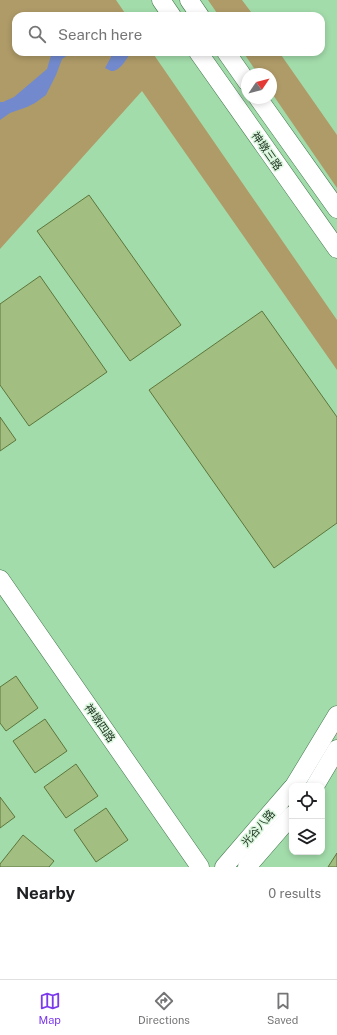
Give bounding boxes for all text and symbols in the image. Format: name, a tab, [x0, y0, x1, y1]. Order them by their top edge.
search box	[12, 12, 325, 56]
icon: search	[26, 23, 48, 45]
text: Search here	[58, 26, 142, 43]
north arrow	[241, 68, 277, 104]
street label: 神墩三路	[249, 130, 285, 172]
street label: 神墩四路	[82, 702, 118, 744]
map controls	[289, 783, 325, 855]
button: locate	[289, 783, 325, 819]
street label: 光谷八路	[239, 807, 277, 849]
button: layers	[289, 819, 325, 855]
text: Nearby	[16, 883, 75, 903]
text: 0 results	[268, 886, 321, 901]
tab: Map	[39, 990, 61, 1026]
tab: Directions	[138, 990, 190, 1026]
tab: Saved	[267, 990, 298, 1026]

